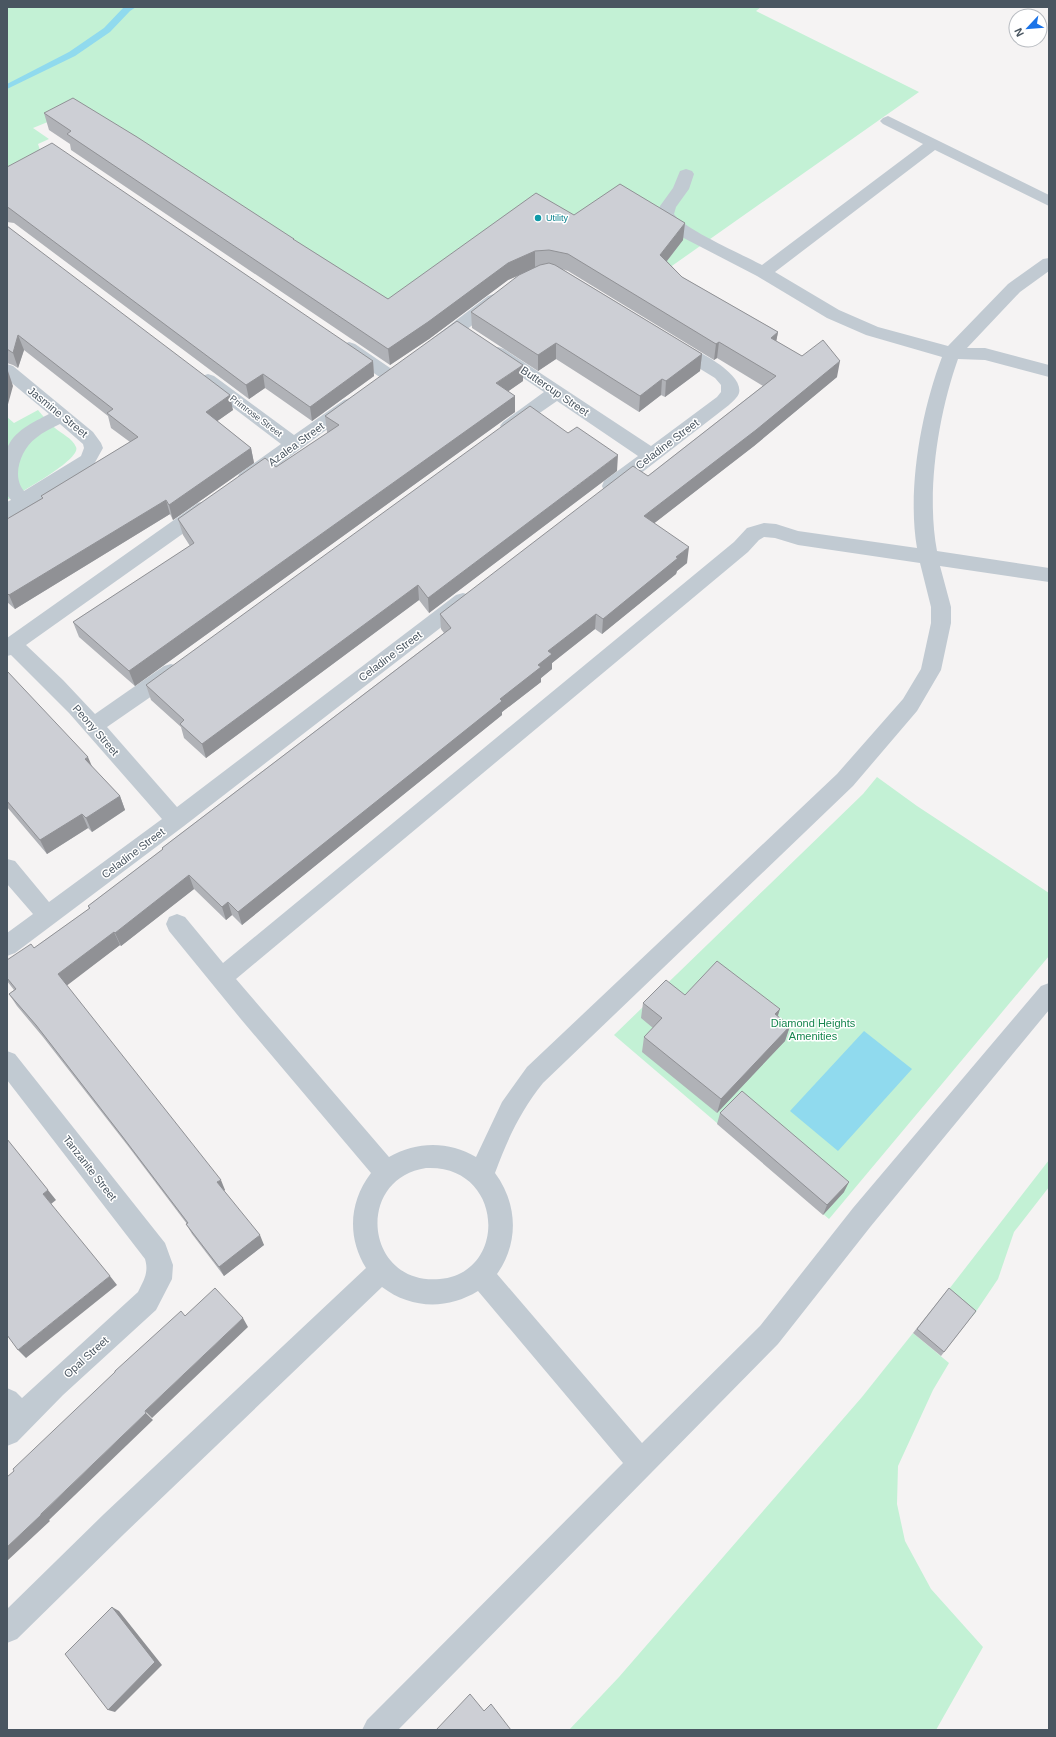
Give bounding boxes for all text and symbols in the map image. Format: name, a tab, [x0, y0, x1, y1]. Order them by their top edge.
north arrow	[1008, 8, 1048, 48]
text: N	[1012, 26, 1026, 39]
marker: Utility	[533, 213, 543, 223]
place label: Utility	[546, 213, 568, 223]
street label: Buttercup Street	[519, 364, 591, 418]
street label: Jasmine Street	[26, 384, 90, 440]
street label: Primrose Street	[228, 393, 284, 439]
street label: Celadine Street	[633, 416, 701, 472]
street label: Azalea Street	[266, 420, 326, 468]
street label: Celadine Street	[356, 628, 424, 684]
street label: Peony Street	[71, 702, 121, 758]
street label: Celadine Street	[99, 825, 167, 881]
park label: Diamond Heights Amenities	[771, 1017, 856, 1042]
street label: Tanzanite Street	[61, 1133, 119, 1203]
street label: Opal Street	[61, 1334, 111, 1380]

